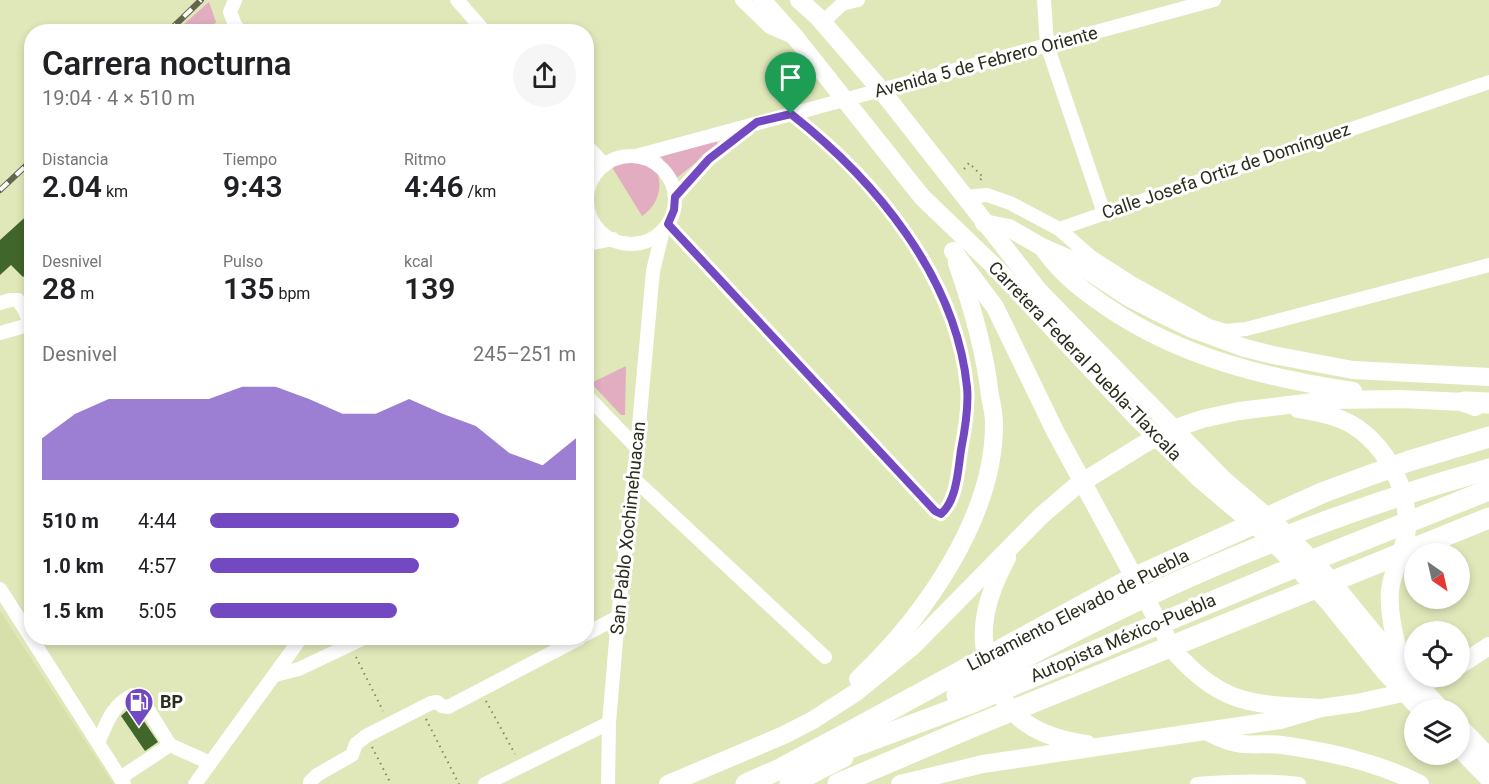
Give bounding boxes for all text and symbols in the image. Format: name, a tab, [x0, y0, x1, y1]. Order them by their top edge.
street label: Avenida 5 de Febrero Oriente	[872, 22, 1100, 101]
text: Carrera nocturna	[42, 44, 292, 83]
button: share	[513, 44, 576, 107]
pin	[765, 52, 816, 114]
icon: arrive	[774, 61, 807, 94]
text: 19:04 · 4 × 510 m	[42, 86, 195, 110]
street label: Calle Josefa Ortiz de Domínguez	[1099, 118, 1353, 223]
text: Distancia	[42, 150, 108, 169]
text: Tiempo	[223, 150, 277, 169]
text: Ritmo	[404, 150, 446, 169]
text: 2.04	[42, 169, 102, 204]
text: 9:43	[223, 169, 283, 204]
text: 4:46	[404, 169, 464, 204]
text: km	[102, 182, 128, 201]
text: /km	[464, 182, 496, 201]
text: Desnivel	[42, 252, 102, 271]
text: Pulso	[223, 252, 263, 271]
text: kcal	[404, 252, 433, 271]
street label: Carretera Federal Puebla-Tlaxcala	[984, 257, 1186, 465]
text: 28	[42, 271, 76, 306]
text: 135	[223, 271, 274, 306]
text: 139	[404, 271, 455, 306]
text: m	[76, 284, 94, 303]
text: bpm	[274, 284, 310, 303]
text: Desnivel	[42, 342, 117, 366]
text: 245–251 m	[473, 342, 576, 366]
street label: San Pablo Xochimehuacan	[606, 420, 649, 636]
text: 510 m	[42, 509, 99, 533]
text: 4:44	[138, 509, 177, 533]
north arrow	[1404, 543, 1470, 609]
map controls	[1404, 543, 1470, 765]
street label: Libramiento Elevado de Puebla	[963, 544, 1192, 675]
text: 1.0 km	[42, 554, 104, 578]
text: 4:57	[138, 554, 177, 578]
street label: Autopista México-Puebla	[1027, 589, 1219, 686]
text: 1.5 km	[42, 599, 104, 623]
text: 5:05	[138, 599, 177, 623]
button: locate	[1404, 621, 1470, 687]
fuel station icon: BP	[123, 686, 155, 728]
place label: BP	[160, 691, 183, 712]
button: layers	[1404, 699, 1470, 765]

